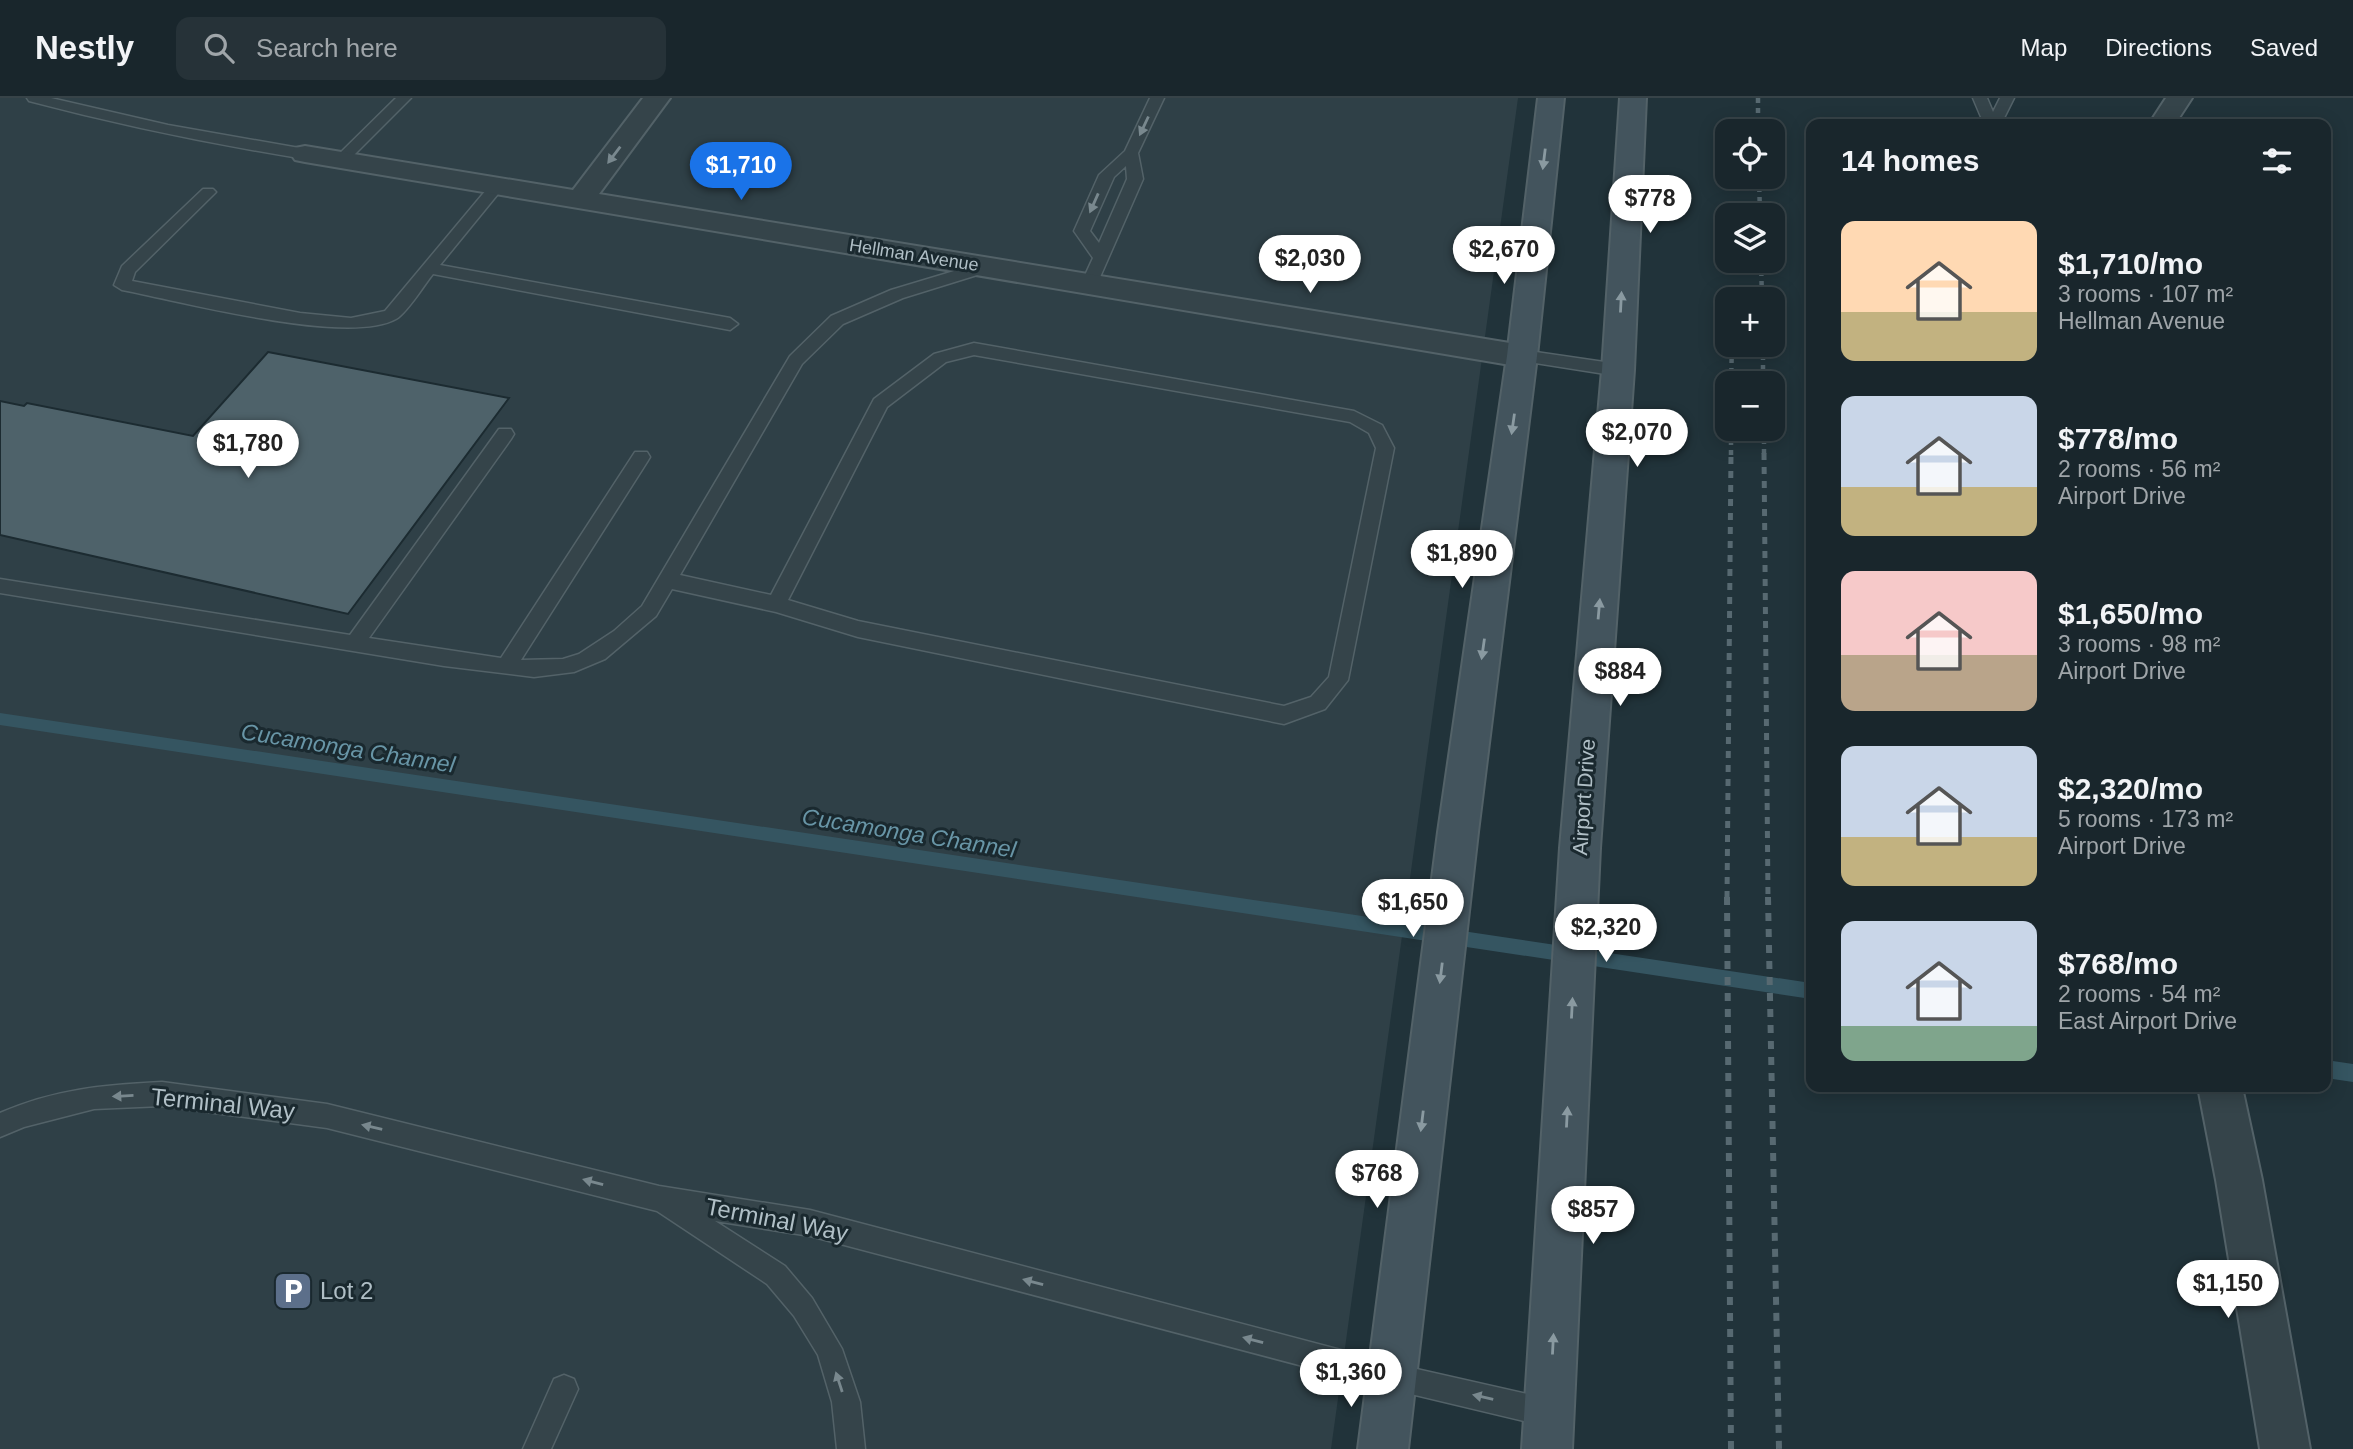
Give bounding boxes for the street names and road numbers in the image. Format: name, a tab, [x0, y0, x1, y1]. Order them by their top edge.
street label: Hellman Avenue	[848, 235, 980, 275]
street label: Airport Drive	[1568, 738, 1599, 856]
street label: Terminal Way	[150, 1083, 296, 1124]
street label: Terminal Way	[704, 1192, 851, 1247]

